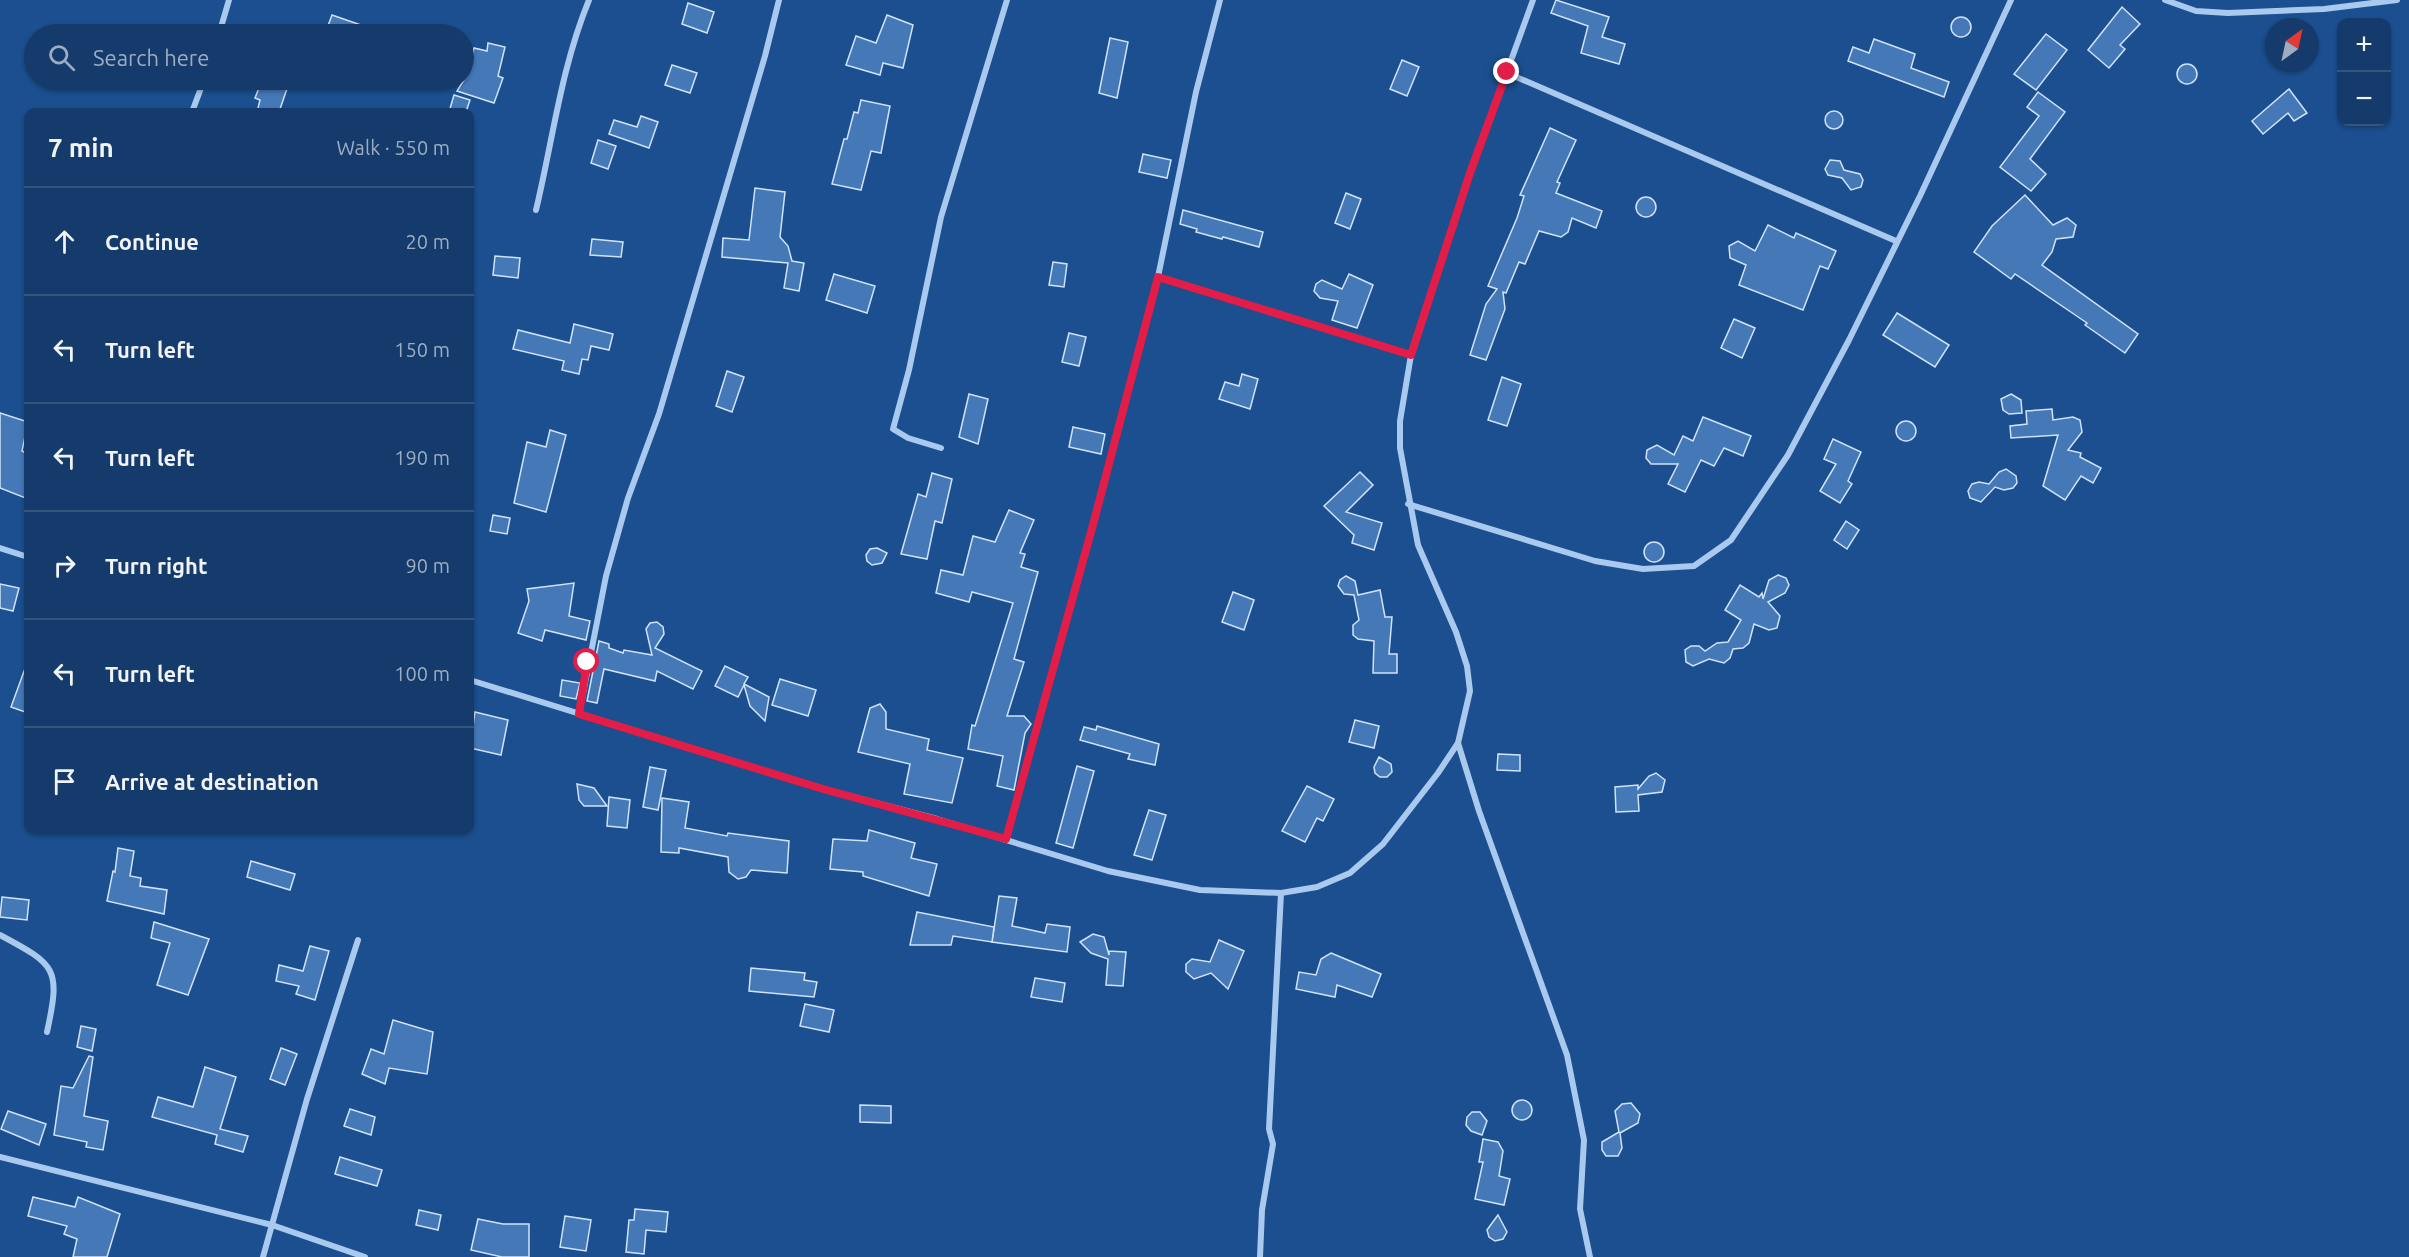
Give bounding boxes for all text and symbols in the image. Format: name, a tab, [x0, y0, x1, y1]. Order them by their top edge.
north arrow	[2265, 18, 2319, 72]
map controls	[2337, 18, 2391, 126]
button: +	[2337, 18, 2391, 72]
search box	[24, 24, 474, 90]
icon: search	[45, 41, 78, 74]
text: Search here	[93, 45, 209, 70]
route end	[1493, 58, 1519, 84]
button: −	[2337, 72, 2391, 126]
text: 7 min	[48, 133, 114, 162]
text: Walk · 550 m	[337, 136, 450, 159]
icon: ahead	[48, 225, 81, 258]
text: Continue	[105, 229, 199, 254]
text: 20 m	[406, 230, 450, 253]
icon: left	[48, 333, 81, 366]
text: Turn left	[105, 337, 195, 362]
text: 150 m	[394, 338, 450, 361]
icon: left	[48, 441, 81, 474]
text: Turn left	[105, 445, 195, 470]
text: 190 m	[394, 446, 450, 469]
icon: right	[48, 549, 81, 582]
text: Turn right	[105, 553, 207, 578]
text: 90 m	[406, 554, 450, 577]
route start	[573, 648, 599, 674]
icon: left	[48, 657, 81, 690]
text: Turn left	[105, 661, 195, 686]
text: 100 m	[394, 662, 450, 685]
icon: arrive	[48, 765, 81, 798]
text: Arrive at destination	[105, 769, 319, 794]

